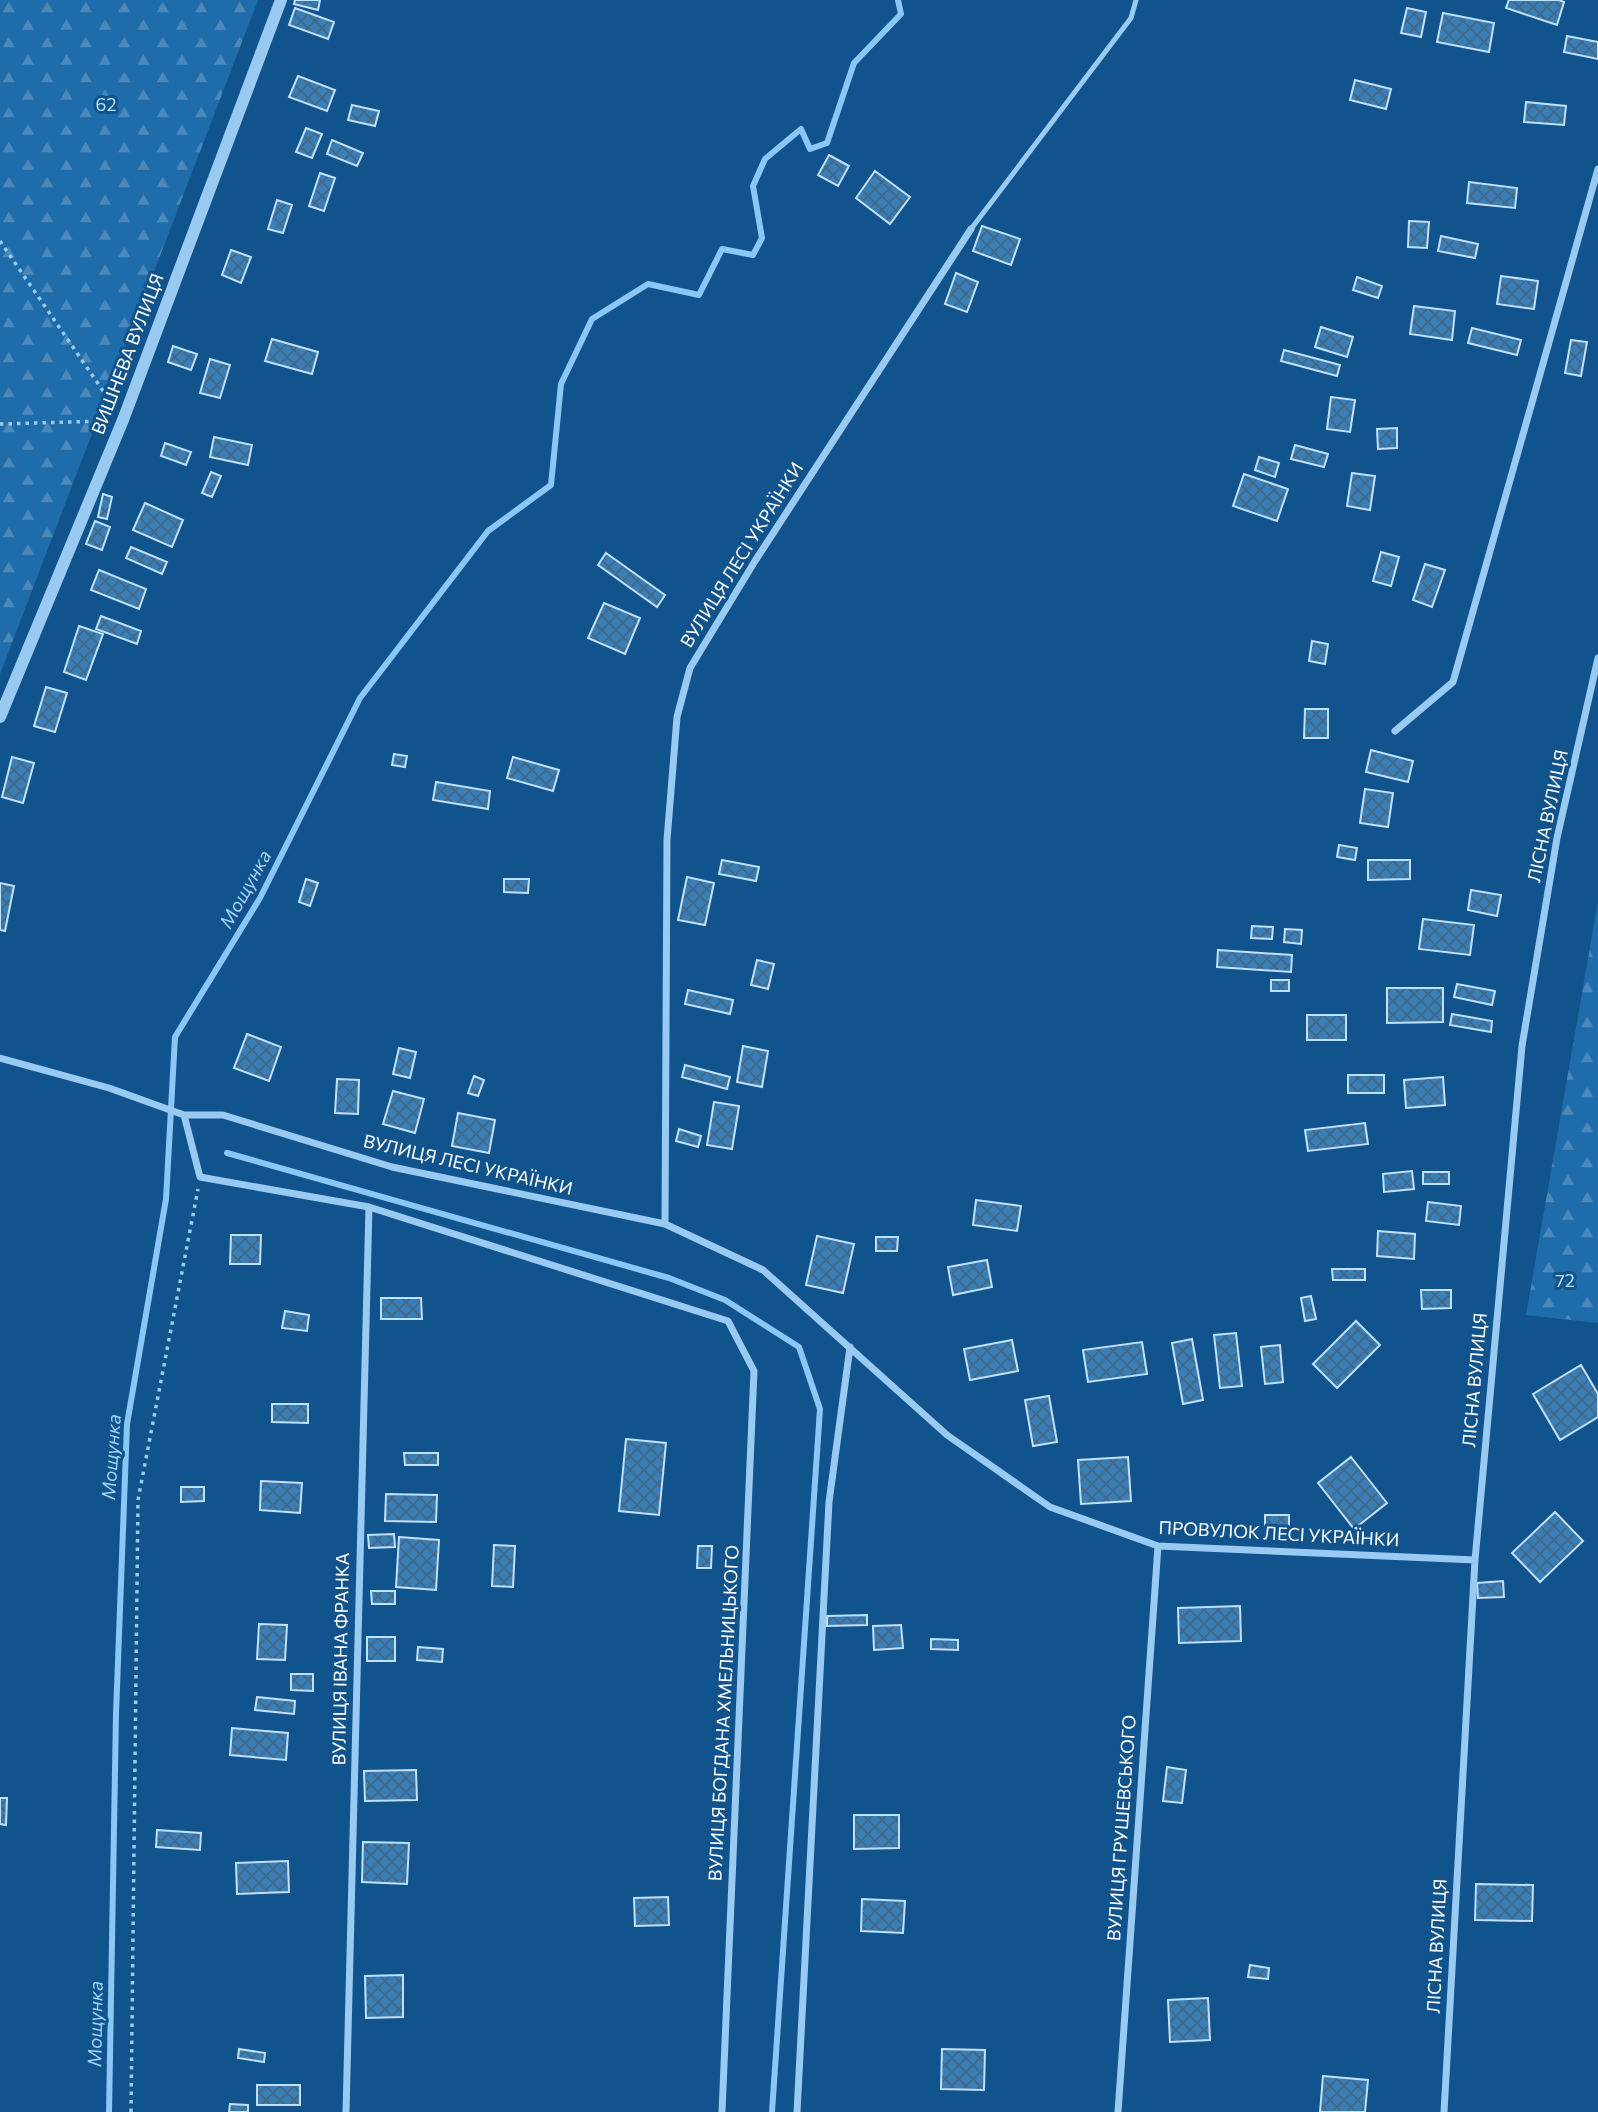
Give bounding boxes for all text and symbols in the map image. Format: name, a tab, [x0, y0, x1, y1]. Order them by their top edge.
park label: 62	[96, 93, 116, 115]
street label: ВИШНЕВА ВУЛИЦЯ	[86, 270, 168, 437]
street label: ВУЛИЦЯ ЛЕСІ УКРАЇНКИ	[675, 458, 807, 651]
street label: ЛІСНА ВУЛИЦЯ	[1522, 747, 1572, 884]
water label: Мощунка	[214, 846, 275, 932]
street label: ВУЛИЦЯ ЛЕСІ УКРАЇНКИ	[361, 1129, 575, 1199]
park label: 72	[1555, 1269, 1575, 1291]
street label: ЛІСНА ВУЛИЦЯ	[1457, 1312, 1491, 1448]
water label: Мощунка	[96, 1413, 125, 1501]
street label: ПРОВУЛОК ЛЕСІ УКРАЇНКИ	[1158, 1516, 1400, 1550]
street label: ВУЛИЦЯ БОГДАНА ХМЕЛЬНИЦЬКОГО	[703, 1544, 743, 1882]
street label: ВУЛИЦЯ ІВАНА ФРАНКА	[327, 1552, 353, 1766]
street label: ВУЛИЦЯ ГРУШЕВСЬКОГО	[1102, 1714, 1140, 1942]
street label: ЛІСНА ВУЛИЦЯ	[1421, 1878, 1451, 2014]
water label: Мощунка	[82, 1981, 107, 2067]

